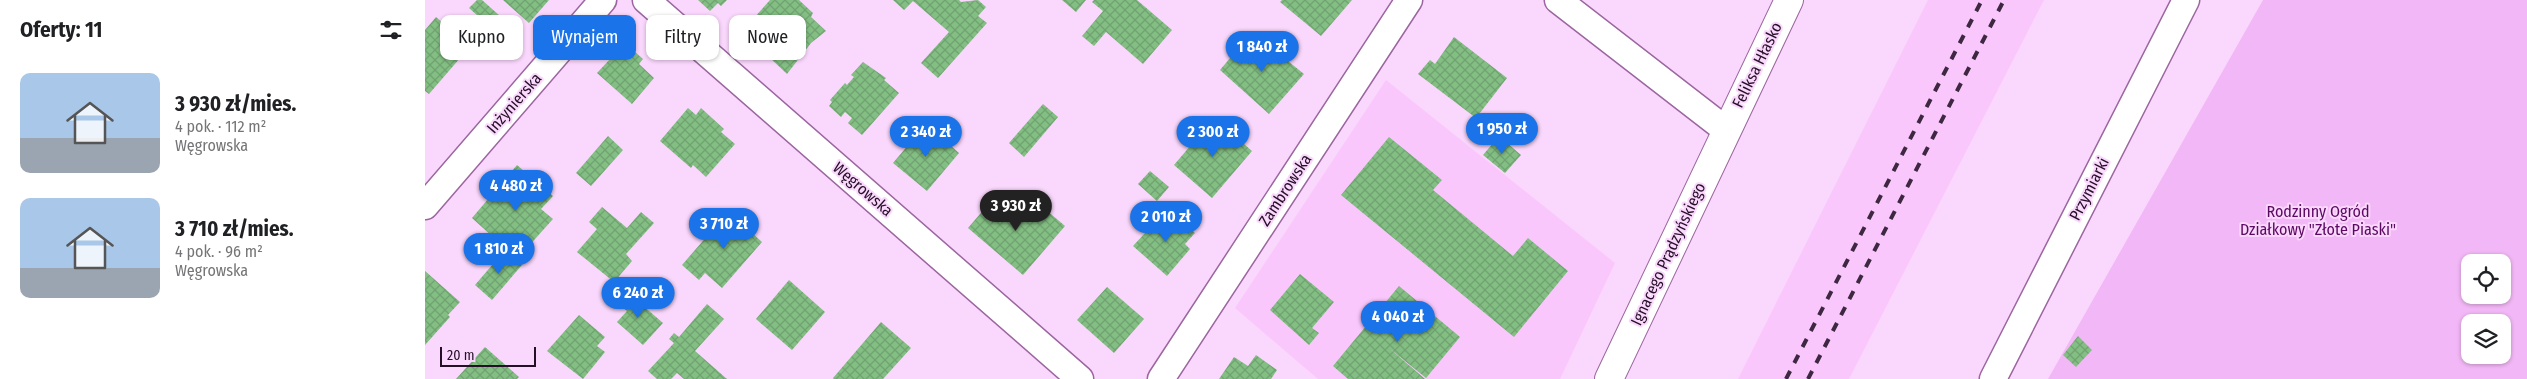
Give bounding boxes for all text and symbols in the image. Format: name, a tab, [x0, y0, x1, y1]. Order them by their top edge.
chip: Kupno	[440, 15, 523, 60]
chip: Wynajem	[533, 15, 636, 60]
chip: Filtry	[646, 15, 719, 60]
chip: Nowe	[729, 15, 806, 60]
icon: filters	[377, 16, 405, 44]
text: Oferty: 11	[20, 17, 102, 43]
street label: Feliksa Hłasko	[1728, 19, 1786, 111]
pin: 1 840 zł	[1210, 30, 1314, 73]
text: 1 840 zł	[1237, 37, 1287, 56]
street label: Inżynierska	[483, 69, 545, 137]
text: 3 930 zł/mies.	[175, 91, 296, 117]
icon: home	[60, 93, 120, 153]
pin: 1 950 zł	[1450, 112, 1554, 155]
pin: 2 340 zł	[874, 116, 978, 158]
pin: 2 300 zł	[1161, 116, 1265, 158]
text: 4 pok. · 112 m²	[175, 117, 266, 136]
text: 1 950 zł	[1477, 119, 1527, 138]
text: 2 340 zł	[901, 122, 951, 141]
text: 2 300 zł	[1188, 122, 1238, 141]
text: Węgrowska	[175, 136, 248, 155]
street label: Zambrowska	[1255, 150, 1315, 230]
street label: Przymiarki	[2065, 154, 2113, 224]
street label: Węgrowska	[829, 158, 897, 220]
pin: 4 480 zł	[464, 170, 568, 212]
text: 4 480 zł	[490, 176, 542, 195]
street label: Ignacego Prądzyńskiego	[1627, 180, 1710, 329]
pin: 3 930 zł	[964, 190, 1068, 232]
text: 3 930 zł	[991, 196, 1041, 215]
pin: 2 010 zł	[1114, 200, 1218, 243]
park label: Rodzinny Ogród Działkowy "Złote Piaski"	[2240, 202, 2396, 239]
text: 2 010 zł	[1141, 207, 1191, 226]
pin: 3 710 zł	[672, 208, 776, 250]
text: 3 710 zł	[700, 214, 748, 233]
text: 3 710 zł/mies.	[175, 216, 294, 242]
icon: home	[60, 218, 120, 278]
pin: 1 810 zł	[447, 232, 551, 275]
text: 1 810 zł	[475, 239, 523, 258]
text: 4 pok. · 96 m²	[175, 242, 263, 261]
map controls	[2461, 254, 2511, 364]
button: locate	[2461, 254, 2511, 304]
text: Węgrowska	[175, 261, 248, 280]
pin: 6 240 zł	[586, 276, 690, 319]
text: 6 240 zł	[613, 283, 663, 302]
pin: 4 040 zł	[1346, 300, 1450, 343]
text: 4 040 zł	[1372, 307, 1424, 326]
button: layers	[2461, 314, 2511, 364]
scale bar	[440, 344, 536, 367]
text: 20 m	[447, 347, 475, 364]

